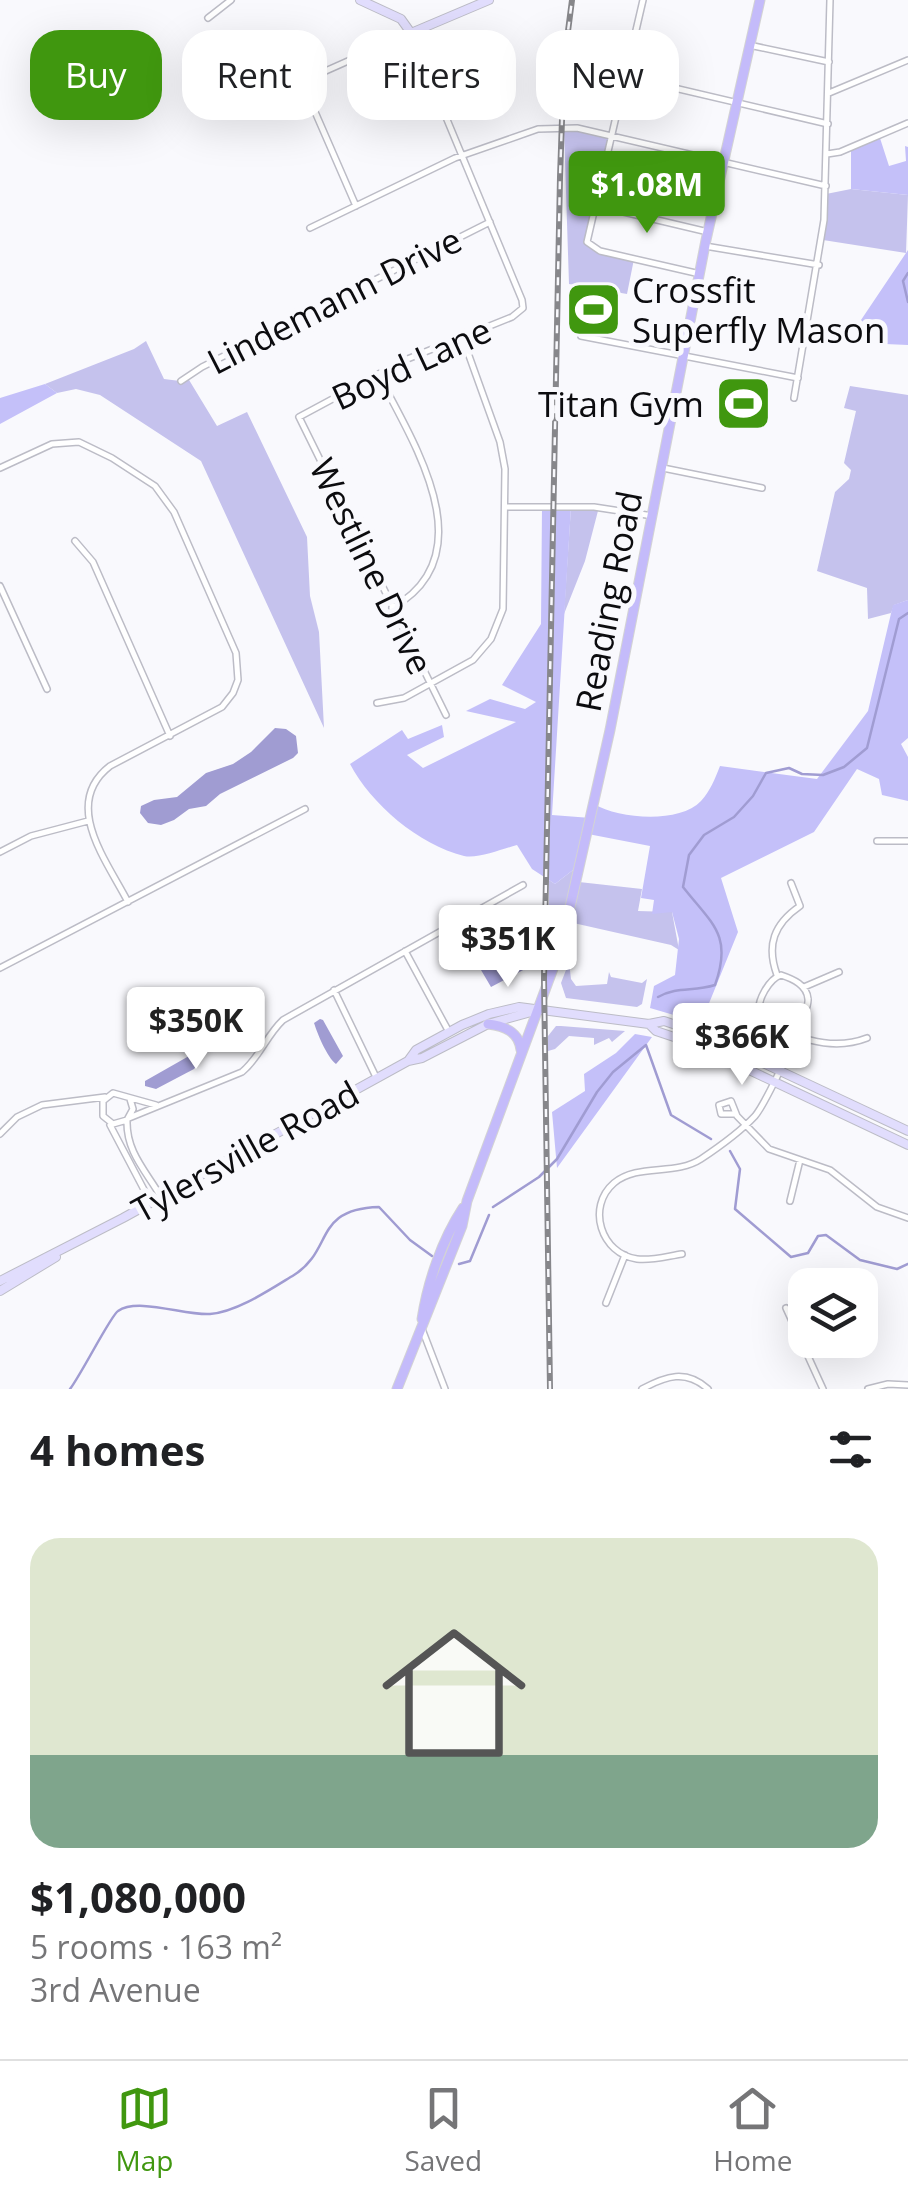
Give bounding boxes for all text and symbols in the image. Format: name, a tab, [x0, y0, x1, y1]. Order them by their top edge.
chip: Buy	[30, 30, 162, 120]
chip: Rent	[182, 30, 327, 120]
chip: Filters	[347, 30, 516, 120]
chip: New	[536, 30, 679, 120]
pin: $1.08M	[566, 151, 728, 236]
text: $1.08M	[591, 162, 703, 205]
street label: Lindemann Drive	[199, 216, 469, 384]
place label: Crossfit Superfly Mason	[632, 266, 885, 353]
sports icon: Crossfit Superfly Mason	[563, 279, 623, 339]
street label: Boyd Lane	[324, 306, 498, 420]
sports icon: Titan Gym	[713, 373, 773, 433]
place label: Titan Gym	[538, 380, 704, 427]
street label: Westline Drive	[299, 450, 445, 682]
street label: Reading Road	[564, 487, 652, 715]
pin: $351K	[438, 905, 578, 990]
text: $351K	[461, 916, 555, 959]
pin: $350K	[126, 987, 266, 1072]
text: $350K	[149, 998, 243, 1041]
pin: $366K	[672, 1003, 812, 1088]
text: $366K	[695, 1014, 789, 1057]
street label: Tylersville Road	[123, 1069, 367, 1233]
map controls	[788, 1268, 878, 1358]
button: layers	[788, 1268, 878, 1358]
text: 4 homes	[30, 1421, 205, 1478]
icon: filters	[823, 1422, 878, 1477]
icon: home	[364, 1603, 544, 1783]
text: $1,080,000	[30, 1868, 246, 1925]
text: 5 rooms · 163 m²	[30, 1925, 282, 1968]
text: 3rd Avenue	[30, 1968, 201, 2011]
tab: Map	[116, 2081, 173, 2179]
tab: Saved	[404, 2081, 482, 2179]
tab: Home	[713, 2081, 792, 2179]

